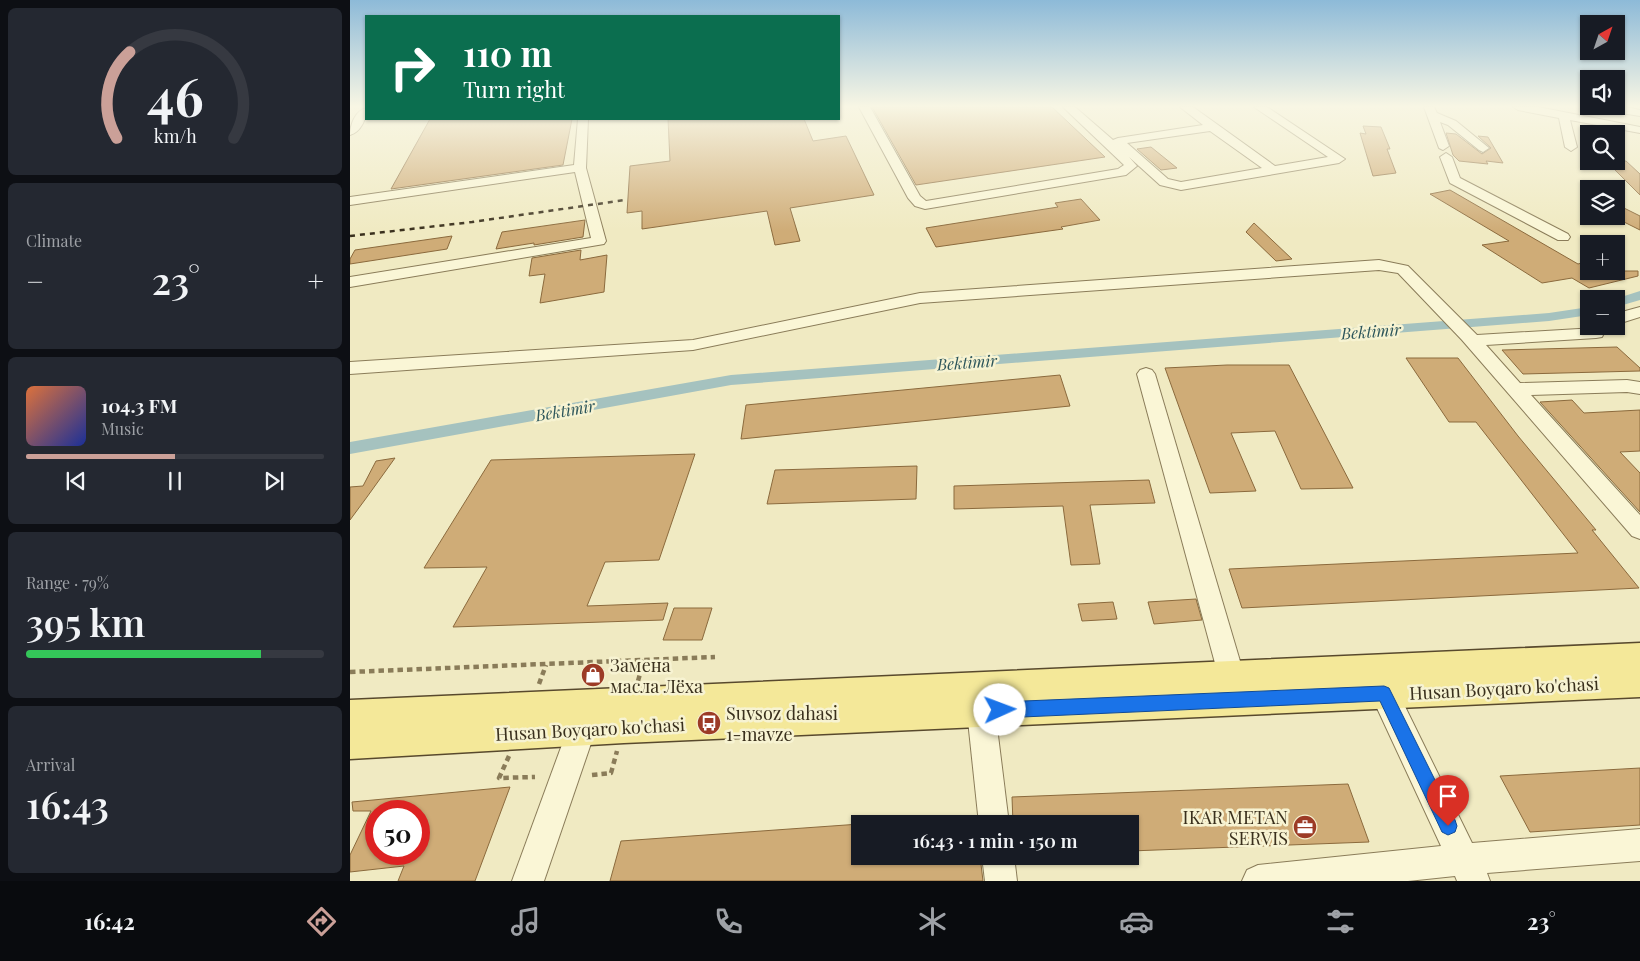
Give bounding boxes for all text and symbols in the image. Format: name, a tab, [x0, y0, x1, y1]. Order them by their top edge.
north arrow	[1580, 15, 1625, 60]
map controls	[1580, 15, 1625, 335]
text: 110 m	[463, 29, 552, 76]
icon: right	[380, 35, 445, 100]
text: 46	[147, 61, 203, 130]
button: sound	[1580, 70, 1625, 115]
text: Turn right	[463, 74, 565, 104]
text: km/h	[154, 124, 197, 147]
button: search	[1580, 125, 1625, 170]
button: layers	[1580, 180, 1625, 225]
text: Climate	[26, 230, 82, 251]
button: +	[1580, 235, 1625, 280]
text: 23°	[152, 254, 200, 305]
text: −	[26, 262, 44, 299]
text: +	[308, 262, 324, 299]
button: −	[1580, 290, 1625, 335]
water label: Bektimir	[1339, 318, 1403, 344]
water label: Bektimir	[935, 349, 999, 375]
text: 104.3 FM	[101, 392, 177, 418]
water label: Bektimir	[533, 394, 598, 426]
text: Music	[101, 418, 144, 439]
icon: previous	[62, 467, 90, 495]
icon: pause	[161, 467, 189, 495]
icon: next	[260, 467, 288, 495]
text: Range · 79%	[26, 572, 109, 593]
text: 395 km	[26, 596, 145, 647]
place label: Замена масла Лёха	[610, 653, 703, 698]
shop icon: Замена масла Лёха	[580, 662, 606, 688]
street label: Husan Boyqaro ko'chasi	[1408, 671, 1600, 705]
position arrow	[973, 683, 1025, 735]
place label: Suvsoz dahasi 1-mavze	[726, 701, 838, 746]
bus stop icon: Suvsoz dahasi 1-mavze	[696, 710, 722, 736]
street label: Husan Boyqaro ko'chasi	[494, 712, 686, 746]
text: Arrival	[26, 754, 75, 775]
pin	[1427, 775, 1469, 826]
text: 16:43	[26, 778, 109, 829]
icon: arrive	[1434, 782, 1462, 810]
speed limit sign: 50	[365, 800, 430, 865]
place label: IKAR METAN SERVIS	[1183, 805, 1288, 850]
office icon: IKAR METAN SERVIS	[1292, 814, 1318, 840]
text: 16:43 · 1 min · 150 m	[912, 827, 1078, 853]
icon: directions	[304, 904, 339, 939]
icon: music	[508, 904, 543, 939]
icon: phone	[711, 904, 746, 939]
icon: climate	[915, 904, 950, 939]
icon: car	[1119, 904, 1154, 939]
icon: filters	[1323, 904, 1358, 939]
text: 16:42	[84, 906, 135, 936]
text: 23°	[1527, 906, 1556, 936]

